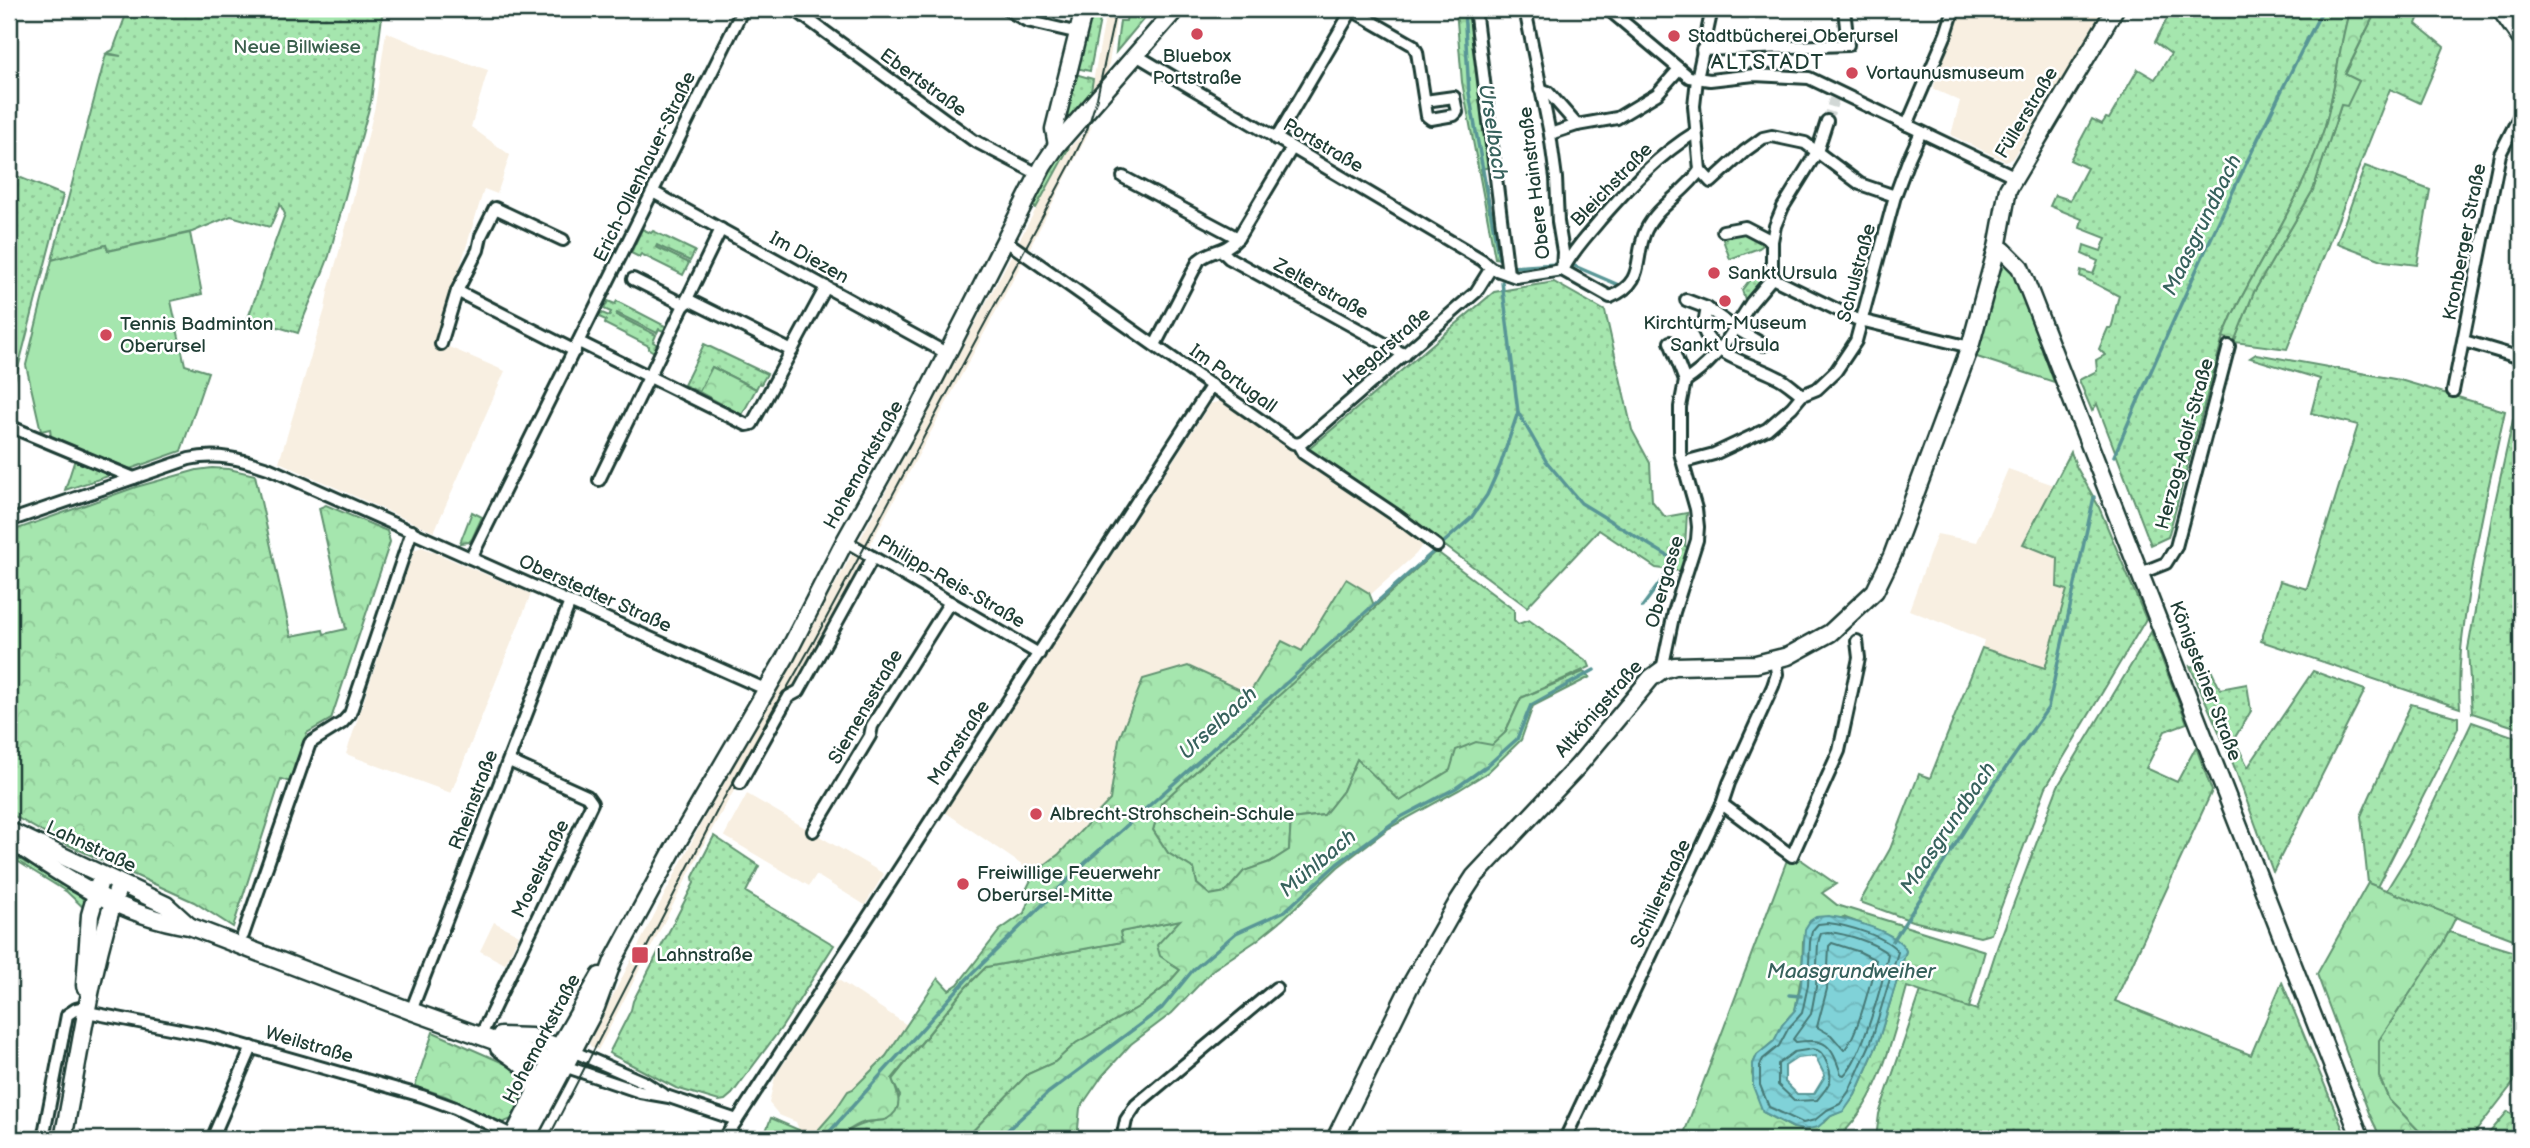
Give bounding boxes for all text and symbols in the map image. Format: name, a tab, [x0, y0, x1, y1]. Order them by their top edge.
place label: Stadtbücherei Oberursel	[1688, 25, 1898, 48]
marker: Bluebox Portstraße	[1189, 26, 1205, 42]
marker: Stadtbücherei Oberursel	[1666, 28, 1682, 44]
park label: Neue Billwiese	[233, 36, 361, 59]
street label: Ebertstraße	[875, 44, 971, 122]
place label: Bluebox Portstraße	[1152, 45, 1242, 90]
district label: ALTSTADT	[1711, 50, 1825, 75]
place label: Vortaunusmuseum	[1866, 62, 2025, 85]
street label: Füllerstraße	[1991, 63, 2063, 163]
marker: Vortaunusmuseum	[1844, 65, 1860, 81]
street label: Erich-Ollenhauer-Straße	[589, 68, 701, 266]
water label: Urselbach	[1473, 82, 1513, 182]
street label: Obere Hainstraße	[1514, 105, 1556, 261]
street label: Portstraße	[1279, 114, 1367, 178]
street label: Bleichstraße	[1566, 138, 1658, 232]
water label: Maasgrundbach	[2157, 150, 2247, 299]
street label: Kronberger Straße	[2439, 162, 2491, 322]
street label: Schulstraße	[1833, 221, 1881, 325]
street label: Im Diezen	[765, 227, 853, 289]
street label: Zelterstraße	[1269, 253, 1372, 324]
place label: Sankt Ursula	[1728, 262, 1837, 285]
marker: Sankt Ursula	[1706, 265, 1722, 281]
marker: Kirchturm-Museum Sankt Ursula	[1717, 293, 1733, 309]
street label: Hegarstraße	[1339, 303, 1435, 391]
place label: Kirchturm-Museum Sankt Ursula	[1643, 312, 1807, 357]
place label: Tennis Badminton Oberursel	[120, 313, 273, 358]
marker: Tennis Badminton Oberursel	[98, 327, 114, 343]
street label: Im Portugall	[1185, 340, 1281, 418]
street label: Herzog-Adolf-Straße	[2151, 356, 2219, 532]
street label: Hohemarkstraße	[819, 397, 909, 533]
street label: Philipp-Reis-Straße	[873, 530, 1029, 634]
street label: Obergasse	[1641, 533, 1689, 631]
street label: Oberstedter Straße	[515, 550, 675, 638]
street label: Königsteiner Straße	[2164, 598, 2246, 764]
street label: Siemensstraße	[824, 646, 908, 768]
street label: Altkönigstraße	[1550, 655, 1648, 763]
water label: Urselbach	[1174, 681, 1263, 765]
street label: Marxstraße	[923, 696, 995, 790]
street label: Rheinstraße	[444, 747, 504, 853]
water label: Maasgrundbach	[1895, 757, 2002, 899]
place label: Albrecht-Strohschein-Schule	[1050, 803, 1294, 826]
marker: Albrecht-Strohschein-Schule	[1028, 806, 1044, 822]
street label: Lahnstraße	[42, 816, 140, 878]
street label: Moselstraße	[507, 816, 575, 922]
water label: Mühlbach	[1275, 823, 1362, 902]
street label: Schillerstraße	[1626, 836, 1696, 952]
place label: Freiwillige Feuerwehr Oberursel-Mitte	[977, 862, 1161, 907]
marker: Freiwillige Feuerwehr Oberursel-Mitte	[955, 876, 971, 892]
place label: Lahnstraße	[656, 944, 753, 967]
marker: Lahnstraße	[630, 945, 650, 965]
water label: Maasgrundweiher	[1767, 959, 1937, 984]
street label: Hohemarkstraße	[498, 970, 586, 1108]
street label: Weilstraße	[262, 1021, 356, 1069]

